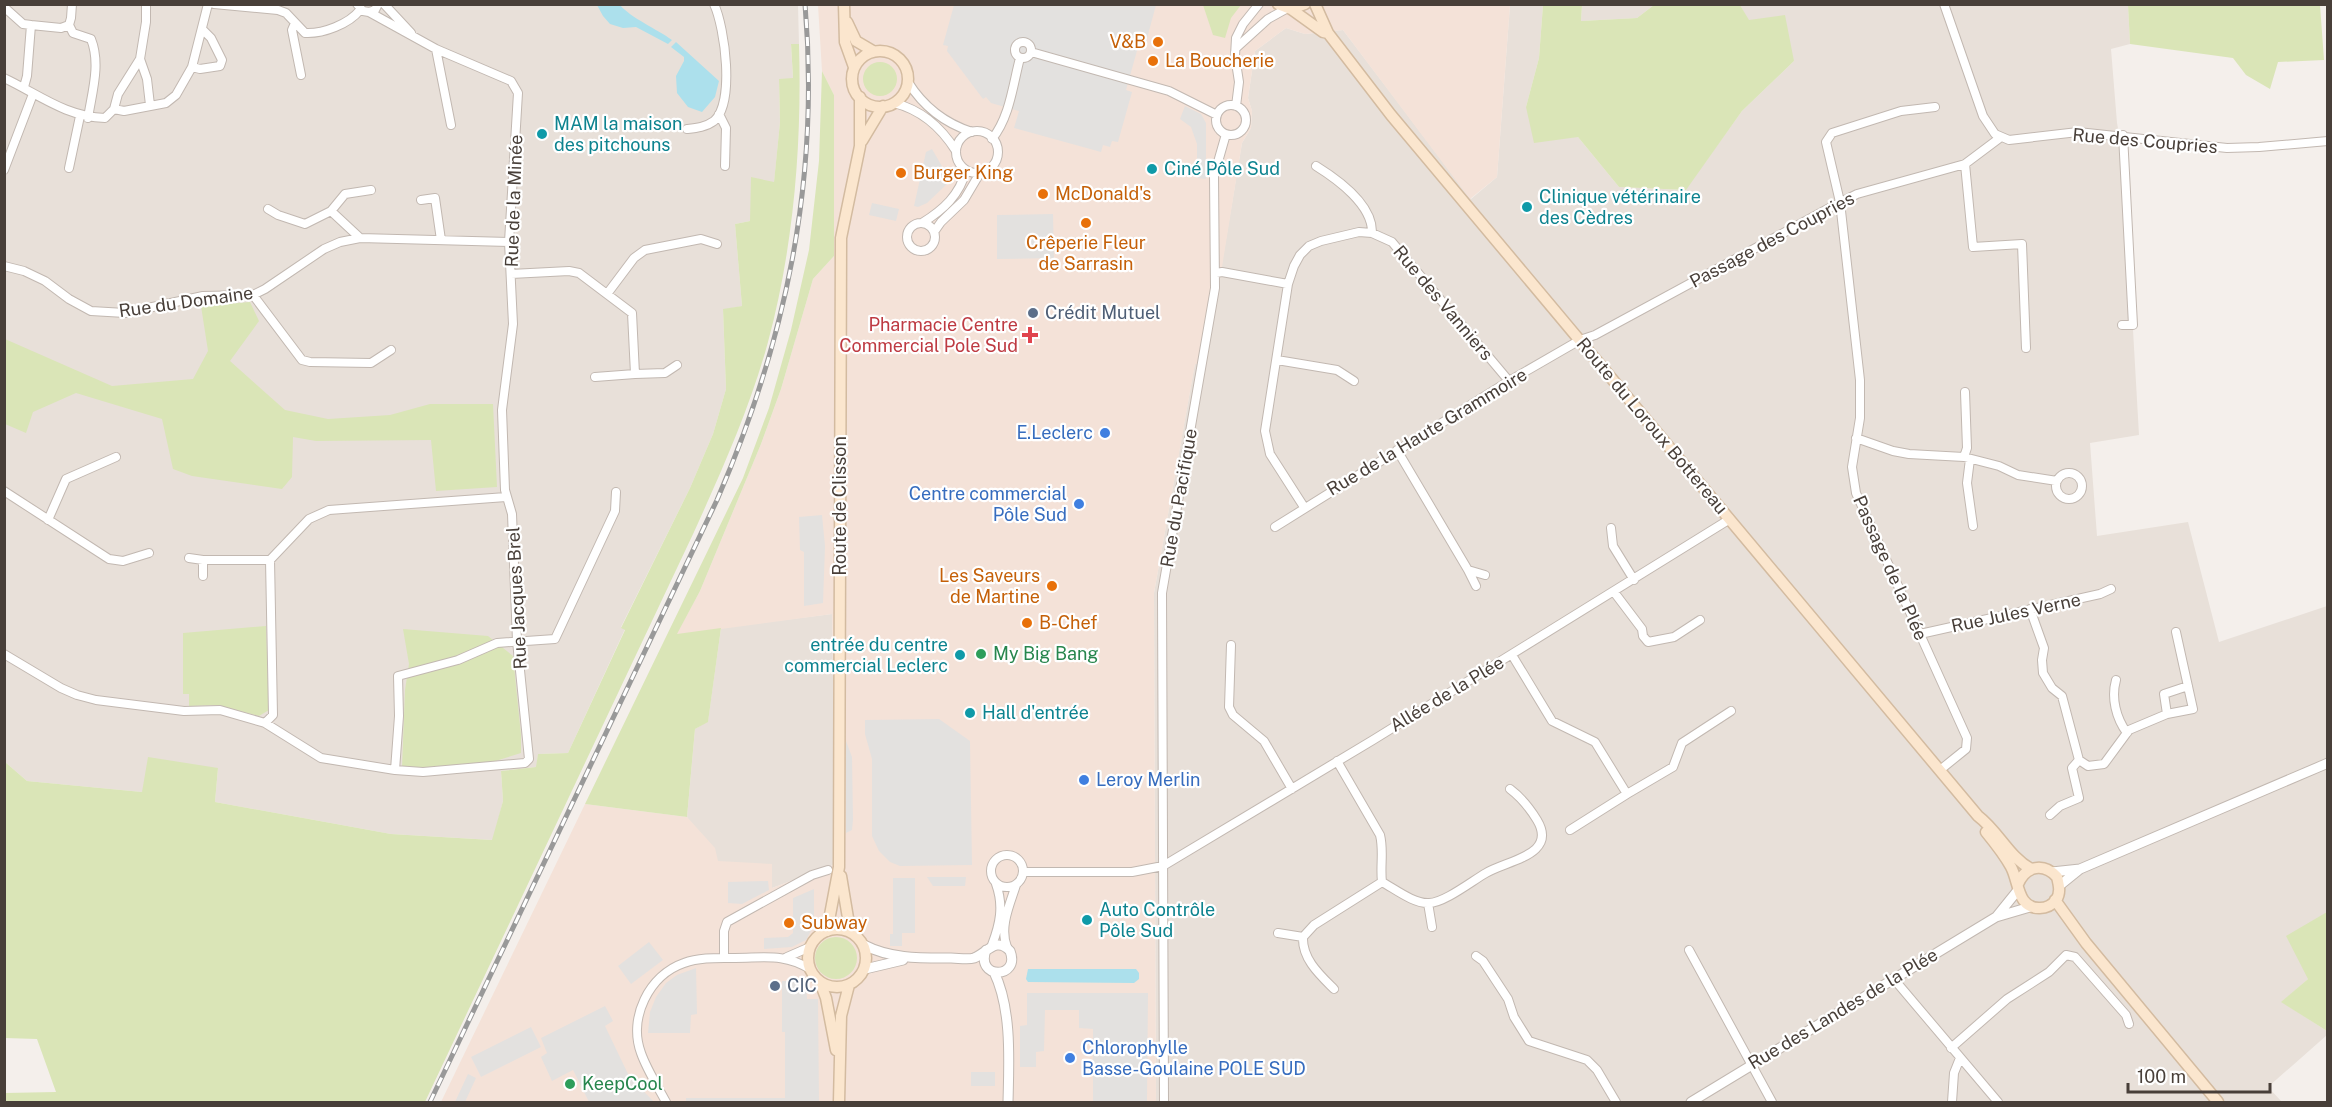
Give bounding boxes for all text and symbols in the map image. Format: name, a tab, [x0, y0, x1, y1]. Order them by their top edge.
place label: V&B	[1109, 31, 1146, 52]
marker: V&B	[1151, 35, 1165, 49]
place label: La Boucherie	[1165, 50, 1274, 71]
marker: La Boucherie	[1146, 54, 1160, 68]
place label: MAM la maison des pitchouns	[554, 113, 682, 155]
street label: Rue des Coupries	[2072, 124, 2218, 157]
marker: MAM la maison des pitchouns	[535, 127, 549, 141]
street label: Rue de la Minée	[501, 134, 526, 268]
place label: Ciné Pôle Sud	[1164, 158, 1280, 179]
place label: Burger King	[913, 162, 1013, 183]
marker: Ciné Pôle Sud	[1145, 162, 1159, 176]
marker: Burger King	[894, 166, 908, 180]
place label: McDonald's	[1055, 183, 1151, 204]
place label: Clinique vétérinaire des Cèdres	[1539, 186, 1701, 228]
marker: McDonald's	[1036, 187, 1050, 201]
street label: Passage des Coupries	[1686, 187, 1858, 292]
marker: Clinique vétérinaire des Cèdres	[1520, 200, 1534, 214]
marker: Crêperie Fleur de Sarrasin	[1079, 216, 1093, 230]
place label: Crêperie Fleur de Sarrasin	[1026, 232, 1146, 274]
street label: Rue des Vanniers	[1389, 241, 1498, 364]
street label: Rue du Domaine	[117, 282, 255, 321]
place label: Crédit Mutuel	[1045, 302, 1161, 323]
marker: Crédit Mutuel	[1026, 306, 1040, 320]
place label: Pharmacie Centre Commercial Pole Sud	[839, 314, 1018, 356]
marker: Pharmacie Centre Commercial Pole Sud	[1023, 328, 1037, 342]
street label: Route du Loroux Bottereau	[1572, 333, 1732, 518]
street label: Rue de la Haute Grammoire	[1323, 363, 1531, 500]
place label: E.Leclerc	[1016, 422, 1093, 443]
marker: E.Leclerc	[1098, 426, 1112, 440]
street label: Rue du Pacifique	[1156, 427, 1201, 569]
street label: Route de Clisson	[829, 436, 850, 576]
place label: Centre commercial Pôle Sud	[909, 483, 1067, 525]
street label: Passage de la Plée	[1849, 492, 1932, 643]
marker: Centre commercial Pôle Sud	[1072, 497, 1086, 511]
street label: Rue Jacques Brel	[502, 526, 531, 670]
place label: Les Saveurs de Martine	[939, 565, 1040, 607]
marker: Les Saveurs de Martine	[1045, 579, 1059, 593]
street label: Rue Jules Verne	[1949, 589, 2083, 636]
place label: B-Chef	[1039, 612, 1097, 633]
marker: B-Chef	[1020, 616, 1034, 630]
place label: entrée du centre commercial Leclerc	[784, 634, 948, 676]
place label: My Big Bang	[993, 643, 1099, 664]
marker: My Big Bang	[974, 647, 988, 661]
marker: entrée du centre commercial Leclerc	[953, 648, 967, 662]
street label: Allée de la Plée	[1386, 651, 1507, 736]
place label: Hall d'entrée	[982, 702, 1089, 723]
marker: Hall d'entrée	[963, 706, 977, 720]
place label: Leroy Merlin	[1096, 769, 1201, 790]
marker: Leroy Merlin	[1077, 773, 1091, 787]
place label: Auto Contrôle Pôle Sud	[1099, 899, 1215, 941]
place label: Subway	[801, 912, 868, 933]
marker: Auto Contrôle Pôle Sud	[1080, 913, 1094, 927]
marker: Subway	[782, 916, 796, 930]
street label: Rue des Landes de la Plée	[1744, 944, 1941, 1074]
place label: CIC	[787, 975, 817, 996]
marker: CIC	[768, 979, 782, 993]
place label: Chlorophylle Basse-Goulaine POLE SUD	[1082, 1037, 1306, 1079]
marker: Chlorophylle Basse-Goulaine POLE SUD	[1063, 1051, 1077, 1065]
scale bar	[2128, 1056, 2270, 1094]
text: 100 m	[2137, 1066, 2186, 1087]
place label: KeepCool	[582, 1073, 663, 1094]
marker: KeepCool	[563, 1077, 577, 1091]

